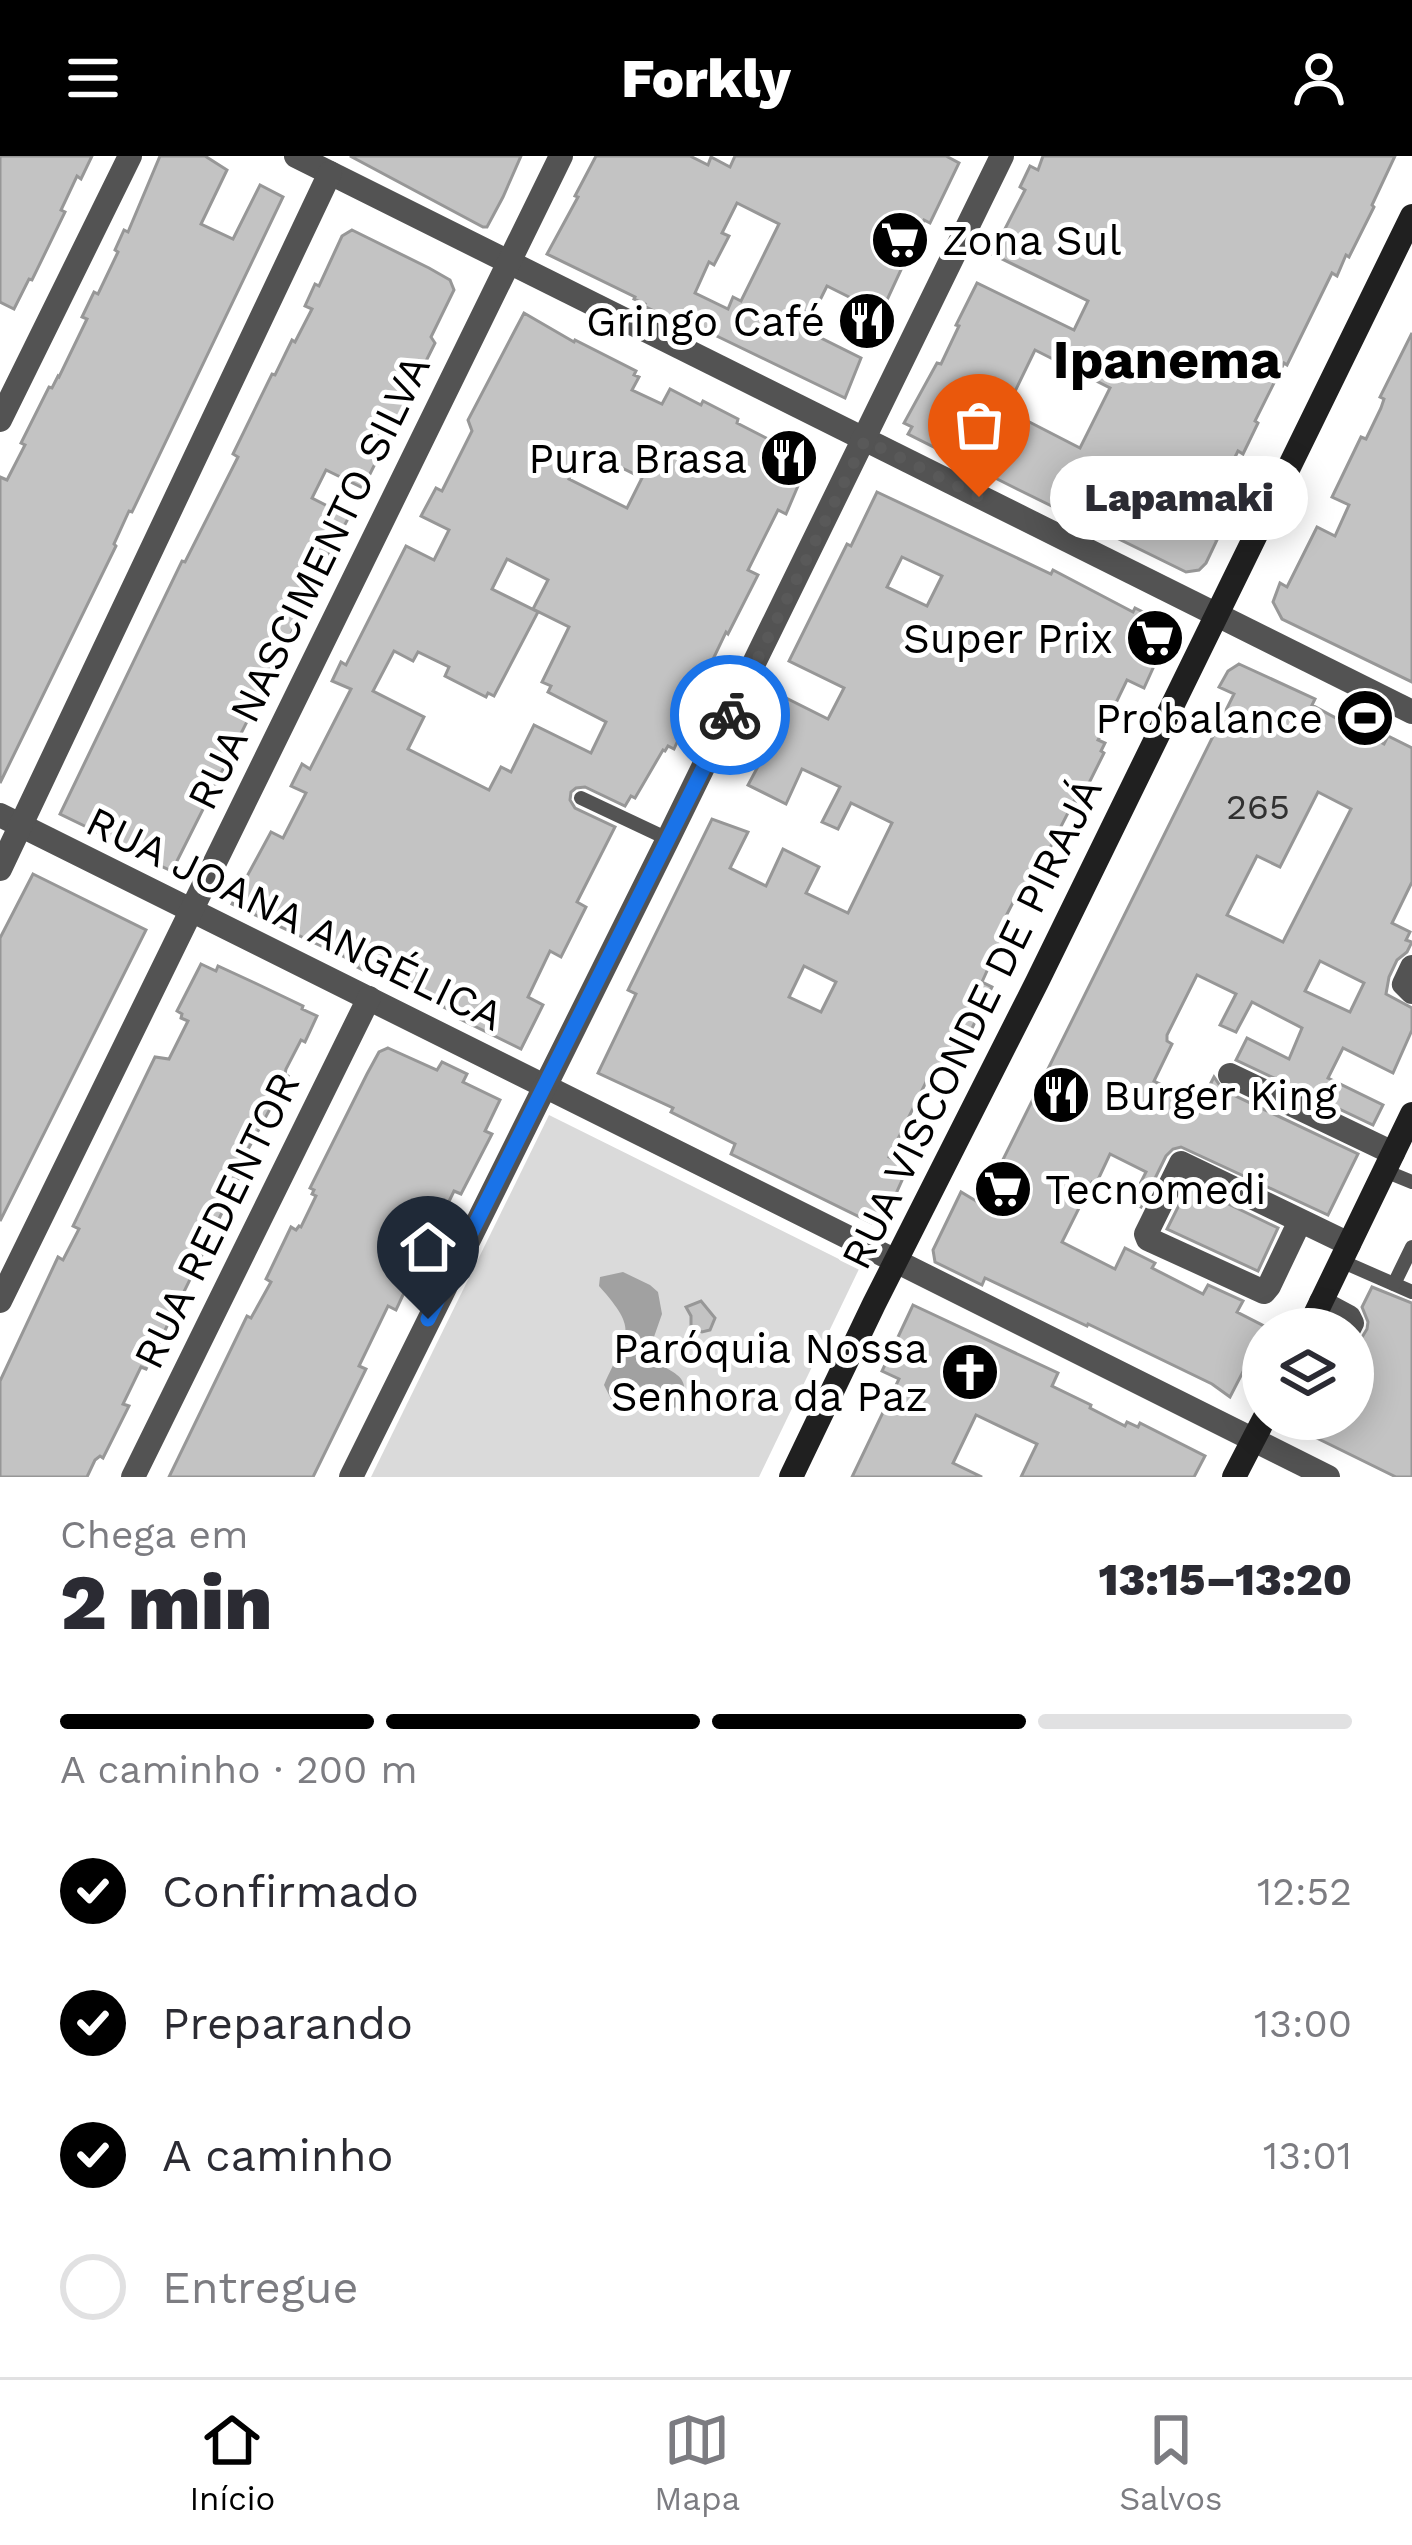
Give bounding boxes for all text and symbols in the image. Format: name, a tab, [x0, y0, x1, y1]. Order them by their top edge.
icon: menu	[60, 45, 126, 111]
icon: person	[1286, 45, 1352, 111]
text: Forkly	[621, 47, 791, 110]
supermarket icon: Zona Sul	[869, 209, 931, 271]
place label: Zona Sul	[942, 216, 1121, 265]
restaurant icon: Gringo Café	[836, 290, 898, 352]
place label: Gringo Café	[586, 297, 825, 346]
district label: Ipanema	[1053, 328, 1281, 391]
street label: RUA NASCIMENTO SILVA	[177, 347, 440, 817]
pin	[928, 374, 1030, 497]
icon: bag	[946, 392, 1012, 458]
restaurant icon: Pura Brasa	[758, 427, 820, 489]
place label: Pura Brasa	[528, 434, 747, 483]
callout: Lapamaki	[1051, 455, 1309, 539]
text: Lapamaki	[1084, 475, 1274, 520]
supermarket icon: Super Prix	[1124, 607, 1186, 669]
place label: Super Prix	[903, 614, 1113, 663]
courier	[670, 655, 790, 775]
icon: bike	[697, 682, 763, 748]
sports icon: Probalance	[1334, 687, 1396, 749]
place label: Probalance	[1095, 694, 1323, 743]
street label: RUA VISCONDE DE PIRAJÁ	[831, 770, 1112, 1277]
house number: 265	[1226, 786, 1290, 828]
street label: RUA JOANA ANGÉLICA	[78, 796, 511, 1041]
street label: RUA REDENTOR	[124, 1064, 309, 1376]
restaurant icon: Burger King	[1030, 1064, 1092, 1126]
place label: Burger King	[1103, 1071, 1337, 1120]
supermarket icon: Tecnomedi	[972, 1158, 1034, 1220]
place label: Tecnomedi	[1045, 1165, 1266, 1214]
pin	[377, 1196, 479, 1319]
icon: home	[395, 1214, 461, 1280]
map controls	[1242, 1308, 1374, 1440]
button: layers	[1242, 1308, 1374, 1440]
place label: Paróquia Nossa Senhora da Paz	[611, 1324, 928, 1421]
church icon: Paróquia Nossa Senhora da Paz	[939, 1341, 1001, 1403]
text: Chega em	[60, 1512, 248, 1557]
text: 13:15–13:20	[1098, 1553, 1352, 1606]
text: 2 min	[60, 1556, 273, 1648]
text: A caminho · 200 m	[60, 1747, 418, 1792]
icon: check	[60, 1858, 126, 1924]
text: Confirmado	[162, 1865, 419, 1918]
text: 12:52	[1257, 1869, 1352, 1914]
icon: check	[60, 1990, 126, 2056]
text: Preparando	[162, 1997, 413, 2050]
text: 13:00	[1254, 2001, 1352, 2046]
icon: check	[60, 2122, 126, 2188]
text: A caminho	[162, 2129, 393, 2182]
text: 13:01	[1263, 2133, 1352, 2178]
text: Entregue	[162, 2261, 358, 2314]
tab: Início	[189, 2407, 275, 2518]
tab: Mapa	[654, 2407, 740, 2518]
tab: Salvos	[1119, 2407, 1223, 2518]

